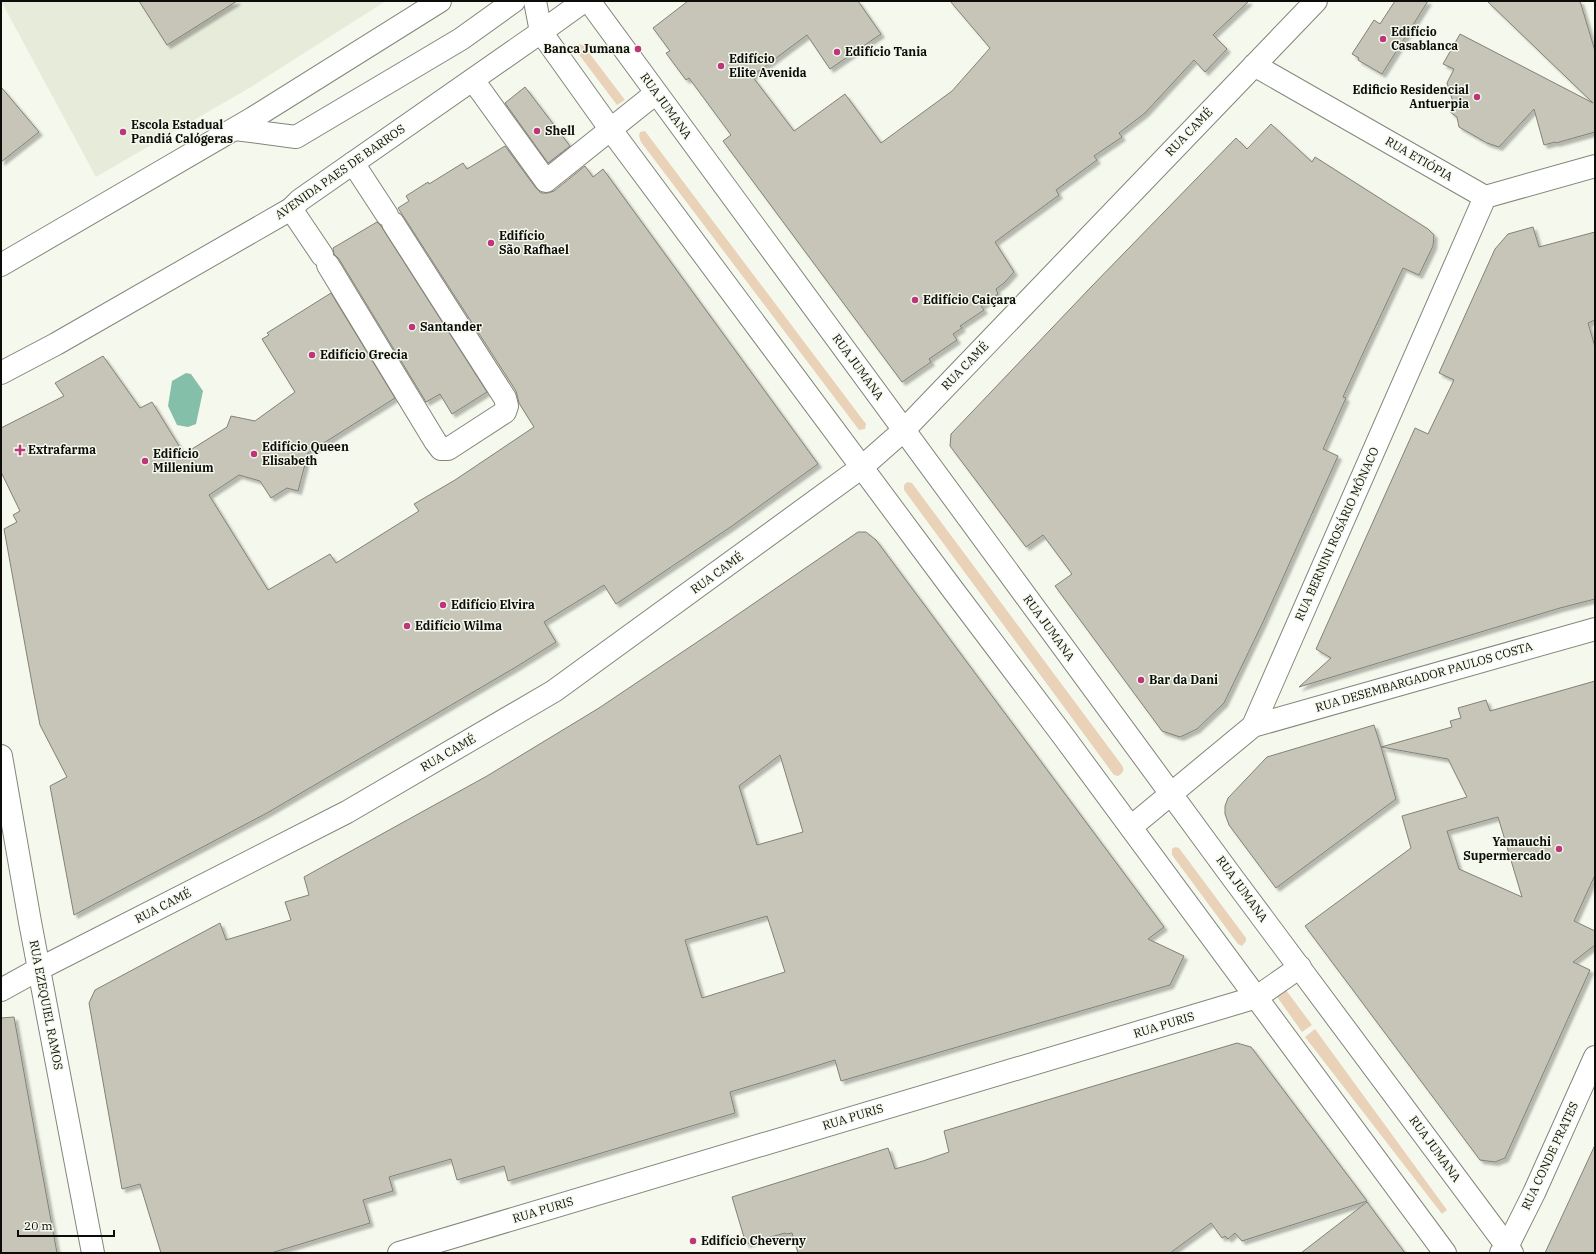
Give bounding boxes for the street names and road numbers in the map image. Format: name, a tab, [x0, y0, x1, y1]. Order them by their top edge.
street label: RUA JUMANA	[637, 70, 696, 142]
street label: RUA CAMÉ	[1162, 104, 1215, 159]
street label: AVENIDA PAES DE BARROS	[272, 121, 408, 222]
street label: RUA ETIÓPIA	[1383, 133, 1456, 184]
street label: RUA JUMANA	[829, 331, 888, 403]
street label: RUA CAMÉ	[938, 338, 991, 393]
street label: RUA BERNINI ROSÁRIO MÔNACO	[1291, 445, 1382, 623]
street label: RUA CAMÉ	[687, 548, 746, 597]
street label: RUA JUMANA	[1020, 592, 1079, 664]
street label: RUA DESEMBARGADOR PAULOS COSTA	[1314, 638, 1535, 715]
street label: RUA CAMÉ	[417, 731, 478, 774]
street label: RUA JUMANA	[1213, 853, 1272, 925]
street label: RUA CAMÉ	[132, 885, 194, 926]
street label: RUA EZEQUIEL RAMOS	[27, 939, 66, 1071]
street label: RUA PURIS	[1132, 1008, 1196, 1041]
street label: RUA CONDE PRATES	[1518, 1099, 1581, 1212]
street label: RUA PURIS	[821, 1100, 885, 1133]
street label: RUA JUMANA	[1406, 1113, 1465, 1185]
street label: RUA PURIS	[511, 1193, 575, 1226]

